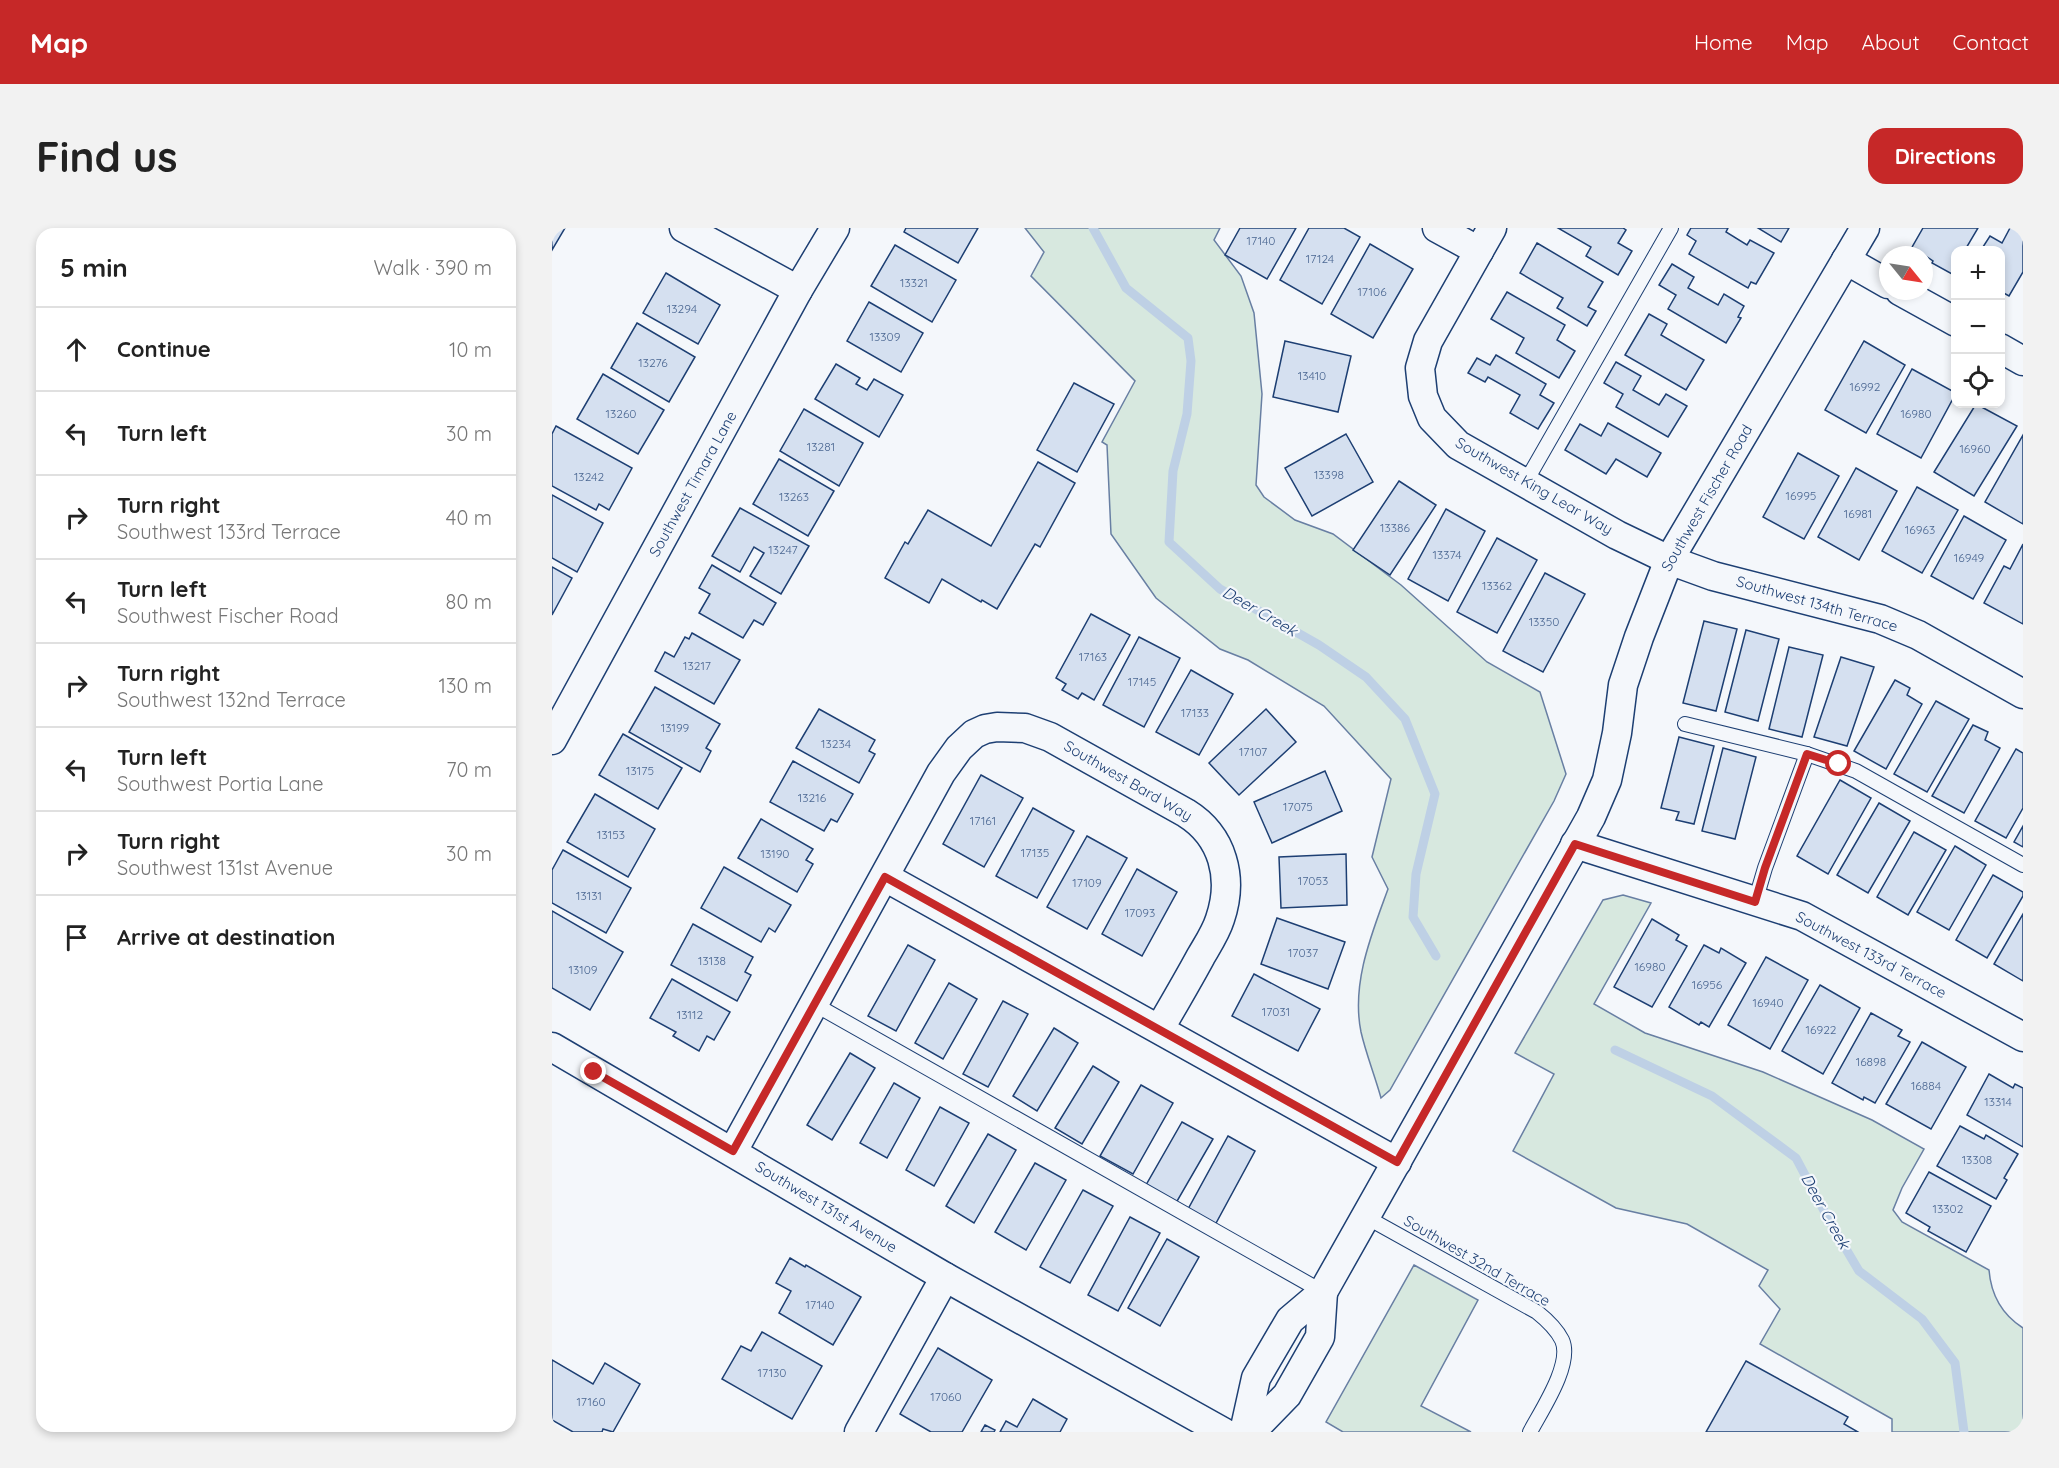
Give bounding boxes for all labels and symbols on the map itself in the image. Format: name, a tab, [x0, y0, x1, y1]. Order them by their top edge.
house number: 17140	[1247, 233, 1275, 248]
north arrow	[1879, 246, 1933, 300]
house number: 17124	[1306, 251, 1334, 266]
house number: 13321	[900, 275, 928, 290]
house number: 17106	[1357, 284, 1387, 299]
house number: 13294	[667, 301, 697, 316]
house number: 13309	[870, 329, 901, 344]
house number: 13276	[638, 355, 668, 370]
house number: 13410	[1298, 368, 1326, 383]
house number: 16992	[1850, 379, 1881, 394]
house number: 13260	[606, 406, 636, 421]
house number: 16980	[1900, 406, 1932, 421]
street label: Southwest Timara Lane	[645, 408, 741, 560]
street label: Southwest Fischer Road	[1657, 421, 1756, 574]
street label: Southwest King Lear Way	[1452, 433, 1616, 538]
house number: 13281	[807, 439, 835, 454]
house number: 16960	[1959, 441, 1991, 456]
house number: 13398	[1314, 467, 1344, 482]
house number: 13242	[574, 469, 604, 484]
house number: 16995	[1786, 488, 1816, 503]
house number: 13263	[779, 489, 809, 504]
house number: 16981	[1844, 506, 1872, 521]
house number: 13386	[1380, 520, 1411, 535]
house number: 16963	[1905, 522, 1935, 537]
house number: 13247	[768, 542, 798, 557]
house number: 13374	[1432, 547, 1462, 562]
house number: 16949	[1954, 550, 1984, 565]
street label: Southwest 134th Terrace	[1734, 571, 1900, 636]
house number: 13362	[1482, 578, 1512, 593]
water label: Deer Creek	[1219, 582, 1302, 641]
house number: 13350	[1529, 614, 1559, 629]
house number: 17163	[1079, 649, 1107, 664]
house number: 13217	[683, 658, 711, 673]
house number: 17145	[1128, 674, 1156, 689]
house number: 17133	[1181, 705, 1209, 720]
house number: 13199	[661, 720, 690, 735]
house number: 13234	[821, 736, 851, 751]
street label: Southwest Bard Way	[1061, 736, 1196, 825]
house number: 17107	[1239, 744, 1267, 759]
route start	[1825, 750, 1851, 776]
house number: 13175	[626, 763, 654, 778]
house number: 13216	[798, 790, 827, 805]
house number: 17075	[1283, 799, 1313, 814]
house number: 17161	[970, 813, 996, 828]
house number: 13153	[597, 827, 625, 842]
house number: 17135	[1021, 845, 1049, 860]
house number: 13190	[760, 846, 790, 861]
house number: 17053	[1298, 873, 1328, 888]
house number: 17109	[1072, 875, 1102, 890]
house number: 13131	[576, 888, 602, 903]
house number: 17093	[1125, 905, 1155, 920]
street label: Southwest 133rd Terrace	[1793, 907, 1950, 1002]
house number: 17037	[1288, 945, 1318, 960]
house number: 13138	[698, 953, 726, 968]
house number: 16980	[1634, 959, 1666, 974]
house number: 13109	[568, 962, 598, 977]
house number: 16956	[1692, 977, 1723, 992]
house number: 16940	[1752, 995, 1784, 1010]
house number: 17031	[1262, 1004, 1290, 1019]
house number: 13112	[677, 1007, 703, 1022]
house number: 16922	[1806, 1022, 1837, 1037]
house number: 16898	[1856, 1054, 1886, 1069]
route end	[580, 1058, 606, 1084]
house number: 16884	[1911, 1078, 1941, 1093]
house number: 13314	[1984, 1094, 2012, 1109]
house number: 13308	[1962, 1152, 1992, 1167]
street label: Southwest 131st Avenue	[752, 1157, 901, 1256]
water label: Deer Creek	[1797, 1170, 1856, 1253]
house number: 13302	[1933, 1201, 1964, 1216]
street label: Southwest 32nd Terrace	[1401, 1211, 1554, 1310]
house number: 17140	[806, 1297, 834, 1312]
house number: 17130	[757, 1365, 787, 1380]
house number: 17060	[930, 1389, 962, 1404]
house number: 17160	[576, 1394, 606, 1409]

